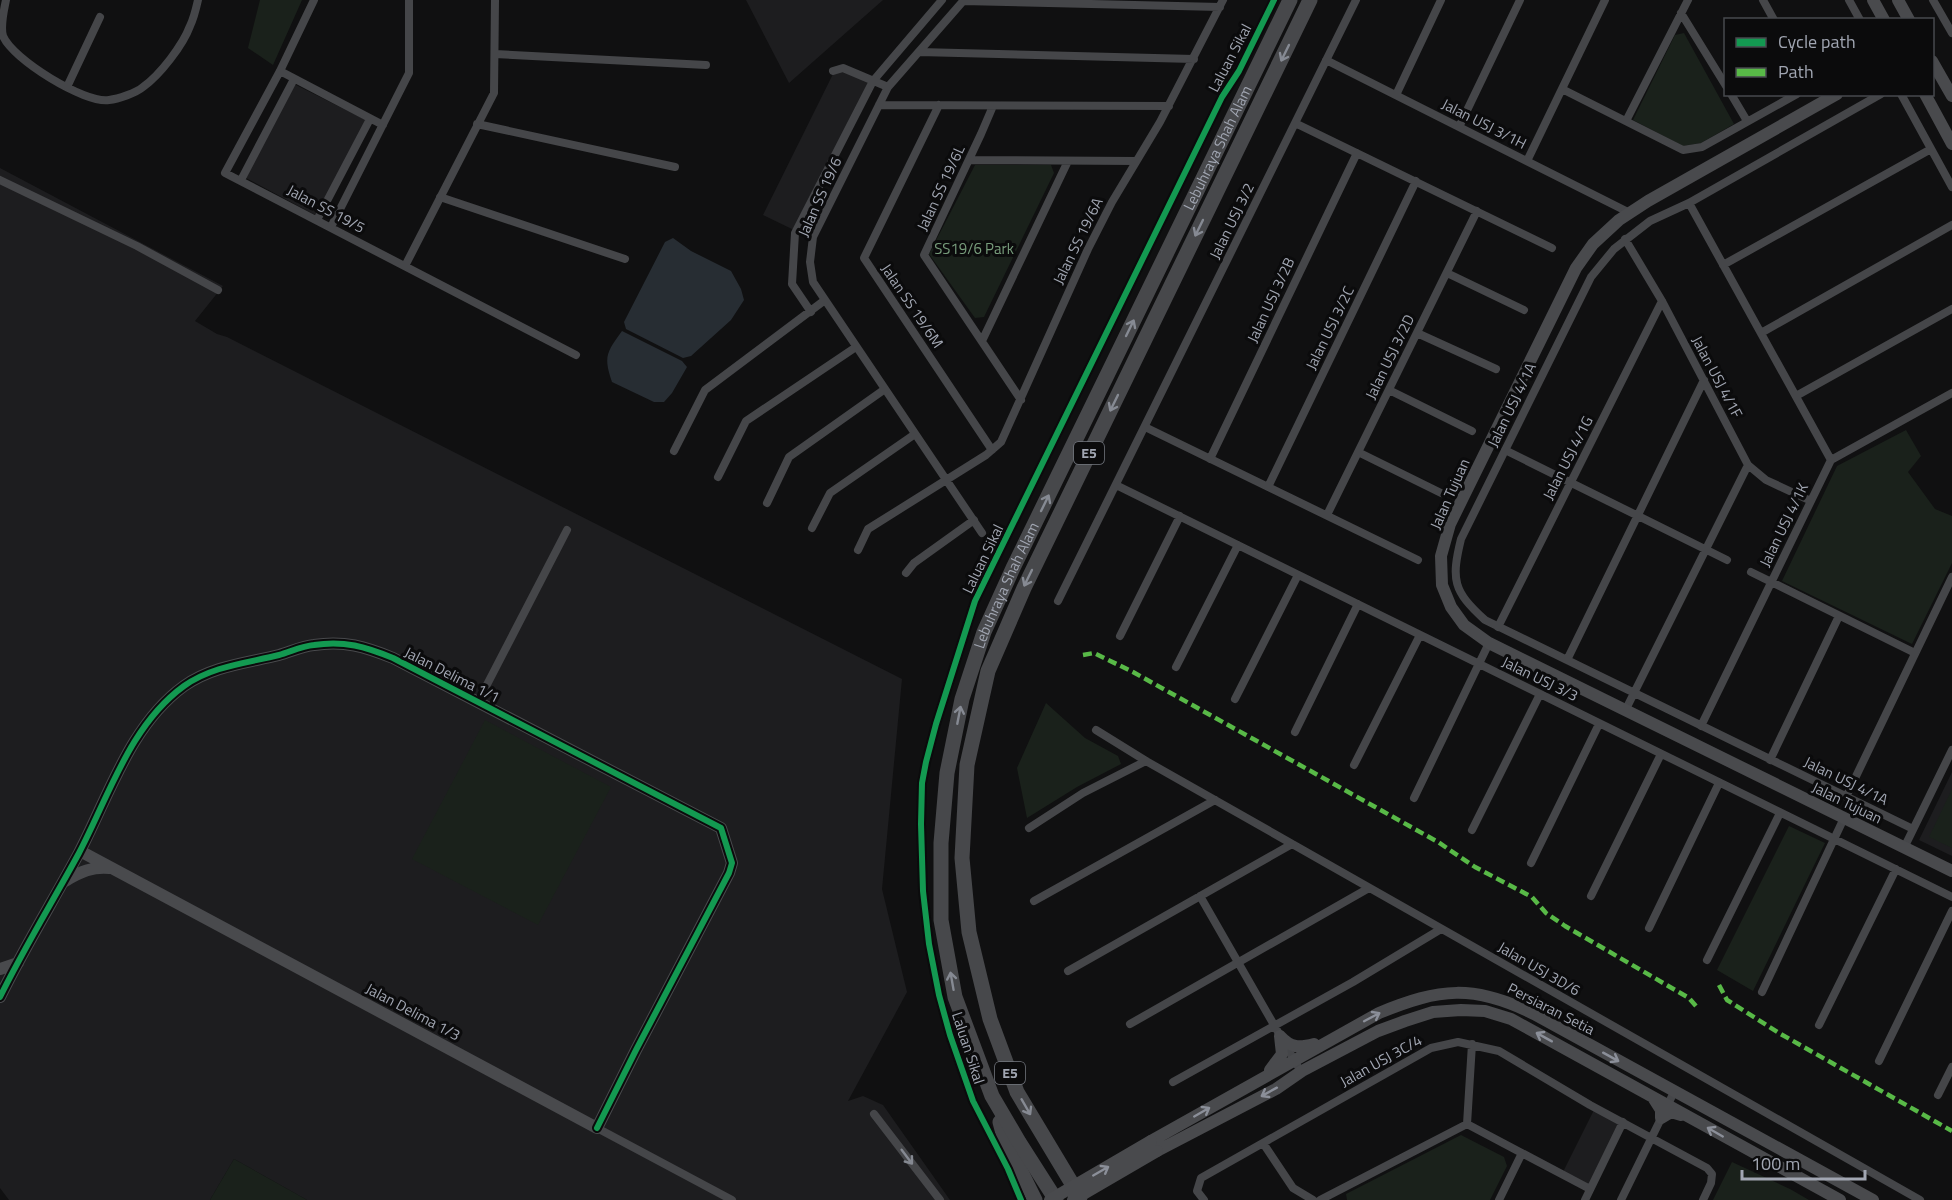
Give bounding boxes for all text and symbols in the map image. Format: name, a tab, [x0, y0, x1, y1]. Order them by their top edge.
legend	[1724, 18, 1934, 96]
street label: Laluan Sikal	[1202, 19, 1257, 96]
text: Cycle path	[1778, 28, 1856, 55]
one-way arrow	[1278, 43, 1290, 61]
text: Path	[1778, 58, 1814, 85]
street label: Lebuhraya Shah Alam	[1177, 81, 1258, 214]
street label: Jalan USJ 3/1H	[1438, 92, 1531, 155]
street label: Jalan SS 19/6L	[911, 141, 970, 234]
street label: Jalan SS 19/6	[792, 153, 847, 240]
street label: Jalan SS 19/5	[283, 178, 369, 239]
street label: Jalan USJ 3/2	[1203, 179, 1260, 263]
street label: Jalan SS 19/6A	[1047, 193, 1109, 288]
one-way arrow	[1193, 218, 1205, 236]
park label: SS19/6 Park	[934, 237, 1014, 260]
street label: Jalan USJ 3/2B	[1241, 253, 1300, 346]
street label: Jalan SS 19/6M	[876, 259, 949, 353]
street label: Jalan USJ 3/2C	[1299, 282, 1360, 374]
street label: Jalan USJ 3/2D	[1359, 310, 1420, 403]
one-way arrow	[1125, 319, 1137, 337]
street label: Jalan USJ 4/1F	[1686, 332, 1749, 422]
street label: Jalan USJ 4/1A	[1481, 359, 1542, 451]
one-way arrow	[1108, 394, 1119, 412]
street label: Jalan USJ 4/1G	[1537, 412, 1599, 504]
road number: E5	[1074, 442, 1104, 464]
street label: Jalan Tujuan	[1424, 455, 1475, 533]
street label: Jalan USJ 4/1K	[1753, 478, 1814, 571]
one-way arrow	[1039, 494, 1051, 512]
street label: Lebuhraya Shah Alam	[967, 518, 1045, 651]
street label: Laluan Sikal	[956, 520, 1009, 597]
one-way arrow	[1022, 569, 1034, 587]
street label: Jalan Delima 1/1	[400, 641, 504, 709]
street label: Jalan USJ 3/3	[1498, 650, 1582, 707]
one-way arrow	[953, 706, 965, 725]
street label: Jalan USJ 4/1A	[1800, 750, 1892, 811]
street label: Jalan Tujuan	[1808, 776, 1886, 829]
street label: Jalan USJ 3D/6	[1494, 936, 1585, 1002]
one-way arrow	[947, 972, 958, 991]
street label: Jalan Delima 1/3	[362, 977, 465, 1046]
street label: Persiaran Setia	[1504, 977, 1599, 1041]
street label: Laluan Sikal	[946, 1009, 991, 1087]
one-way arrow	[1363, 1011, 1380, 1023]
street label: Jalan USJ 3C/4	[1336, 1029, 1426, 1093]
one-way arrow	[1536, 1031, 1554, 1042]
one-way arrow	[1602, 1051, 1619, 1063]
road number: E5	[995, 1062, 1025, 1084]
one-way arrow	[1261, 1087, 1279, 1098]
one-way arrow	[1021, 1098, 1033, 1115]
one-way arrow	[1193, 1106, 1210, 1118]
one-way arrow	[1707, 1126, 1724, 1138]
scale bar	[1742, 1143, 1865, 1181]
one-way arrow	[900, 1149, 913, 1165]
text: 100 m	[1751, 1150, 1800, 1177]
one-way arrow	[1092, 1164, 1109, 1176]

